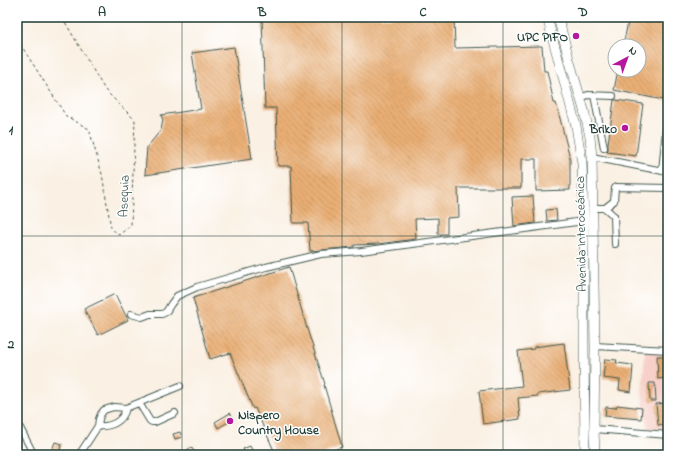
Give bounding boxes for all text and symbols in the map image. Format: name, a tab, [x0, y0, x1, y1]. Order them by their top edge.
text: A	[98, 3, 106, 22]
text: B	[257, 3, 267, 22]
text: C	[419, 3, 427, 22]
text: D	[577, 3, 588, 22]
place label: UPC PIFO	[517, 28, 568, 47]
marker: UPC PIFO	[571, 31, 581, 41]
north arrow	[607, 38, 647, 78]
text: N	[625, 43, 641, 60]
place label: Briko	[588, 120, 617, 139]
text: 1	[9, 121, 14, 140]
marker: Briko	[620, 123, 630, 133]
street label: Asequia	[114, 174, 135, 218]
street label: Avenida Interoceánica	[571, 176, 592, 292]
text: 2	[7, 335, 15, 354]
place label: Nispero Country House	[238, 406, 320, 442]
marker: Nispero Country House	[225, 416, 235, 426]

